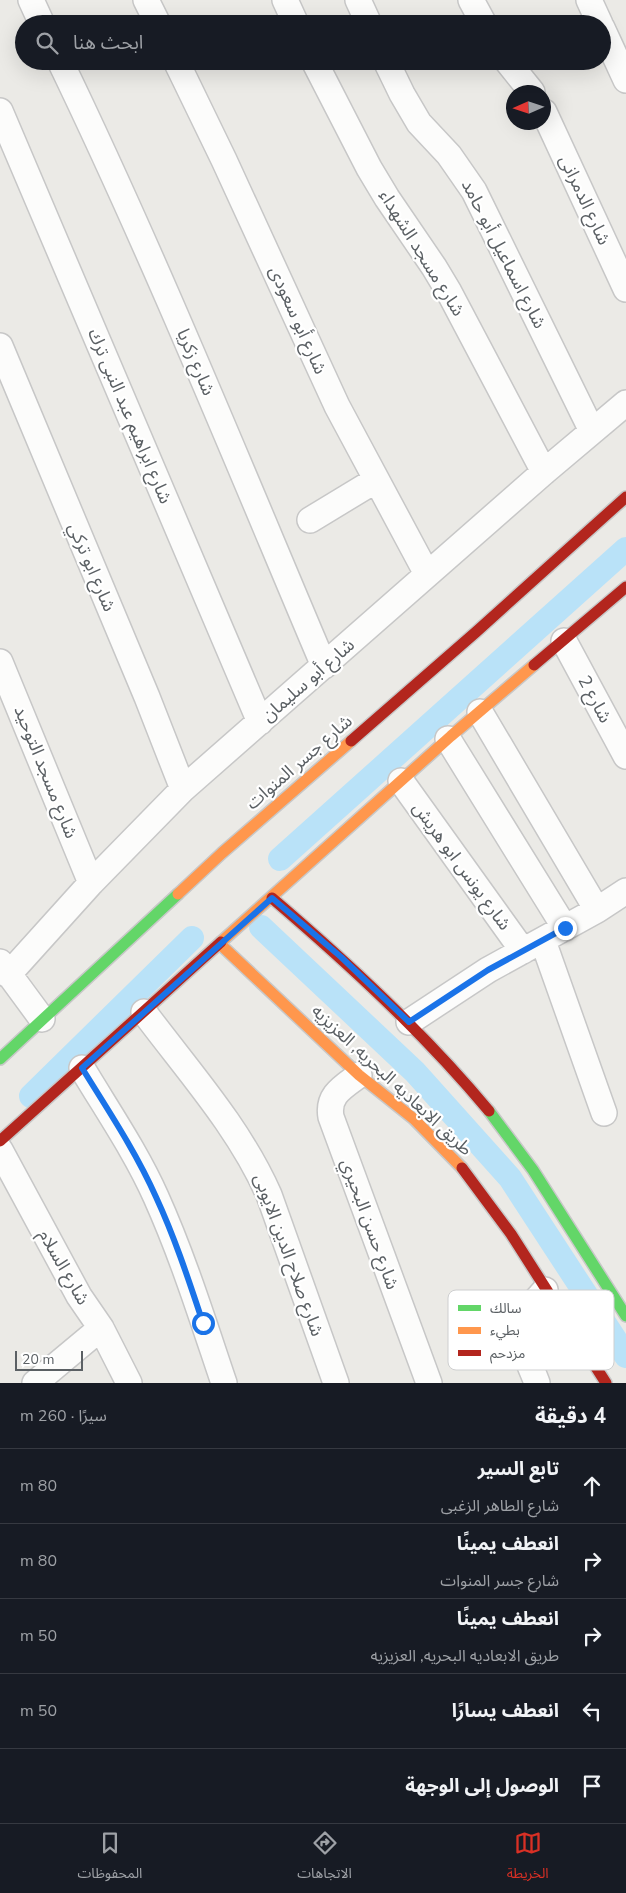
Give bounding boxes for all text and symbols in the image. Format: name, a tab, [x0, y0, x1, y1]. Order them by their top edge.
search box	[15, 15, 611, 70]
icon: search	[33, 29, 61, 57]
text: ابحث هنا	[73, 30, 143, 56]
north arrow	[506, 85, 551, 130]
street label: شارع الدمرانى	[552, 151, 616, 250]
street label: شارع اسماعيل أبو حامد	[454, 175, 552, 334]
street label: شارع مسجد الشهداء	[372, 185, 471, 322]
street label: شارع أبو سعودى	[262, 262, 333, 379]
street label: شارع ابراهيم عبد النبى ترك	[80, 325, 178, 508]
street label: شارع زكريا	[169, 325, 221, 400]
street label: شارع ابو تركي	[61, 519, 121, 616]
street label: شارع أبو سليمان	[256, 633, 361, 729]
street label: شارع 2	[571, 671, 617, 728]
street label: شارع مسجد التوحيد	[7, 702, 84, 843]
street label: شارع جسر المنوات	[241, 709, 359, 816]
street label: شارع يونس ابو هريش	[406, 797, 517, 936]
route end	[554, 917, 577, 940]
street label: طريق الابعاديه البحريه, العزيزيه	[306, 999, 478, 1161]
street label: شارع حسن البحيري	[333, 1155, 405, 1293]
street label: شارع صلاح الدين الايوبى	[247, 1170, 330, 1340]
street label: شارع السلام	[31, 1225, 95, 1310]
legend	[448, 1290, 614, 1370]
text: سالك	[490, 1299, 522, 1318]
route start	[192, 1312, 215, 1335]
text: بطيء	[490, 1321, 520, 1341]
text: مزدحم	[490, 1344, 525, 1364]
scale bar	[15, 1348, 82, 1371]
text: 20 m	[22, 1350, 54, 1369]
text: 4 دقيقة	[535, 1402, 606, 1430]
text: سيرًا · 260 m	[20, 1405, 107, 1427]
text: تابع السير	[478, 1456, 559, 1482]
icon: ahead	[578, 1472, 606, 1500]
text: 80 m	[20, 1475, 57, 1497]
text: شارع الطاهر الزغبى	[441, 1495, 559, 1517]
text: انعطف يمينًا	[457, 1531, 559, 1557]
icon: right	[578, 1547, 606, 1575]
text: 80 m	[20, 1550, 57, 1572]
text: شارع جسر المنوات	[440, 1570, 559, 1592]
text: انعطف يمينًا	[457, 1606, 559, 1632]
icon: right	[578, 1622, 606, 1650]
text: 50 m	[20, 1625, 57, 1647]
text: طريق الابعاديه البحريه, العزيزيه	[371, 1645, 559, 1667]
icon: left	[578, 1697, 606, 1725]
text: انعطف يسارًا	[452, 1698, 559, 1724]
text: 50 m	[20, 1700, 57, 1722]
icon: arrive	[578, 1772, 606, 1800]
text: الوصول إلى الوجهة	[405, 1773, 559, 1799]
tab: المحفوظات	[77, 1829, 142, 1888]
tab: الاتجاهات	[297, 1829, 352, 1888]
tab: الخريطة	[507, 1829, 549, 1888]

